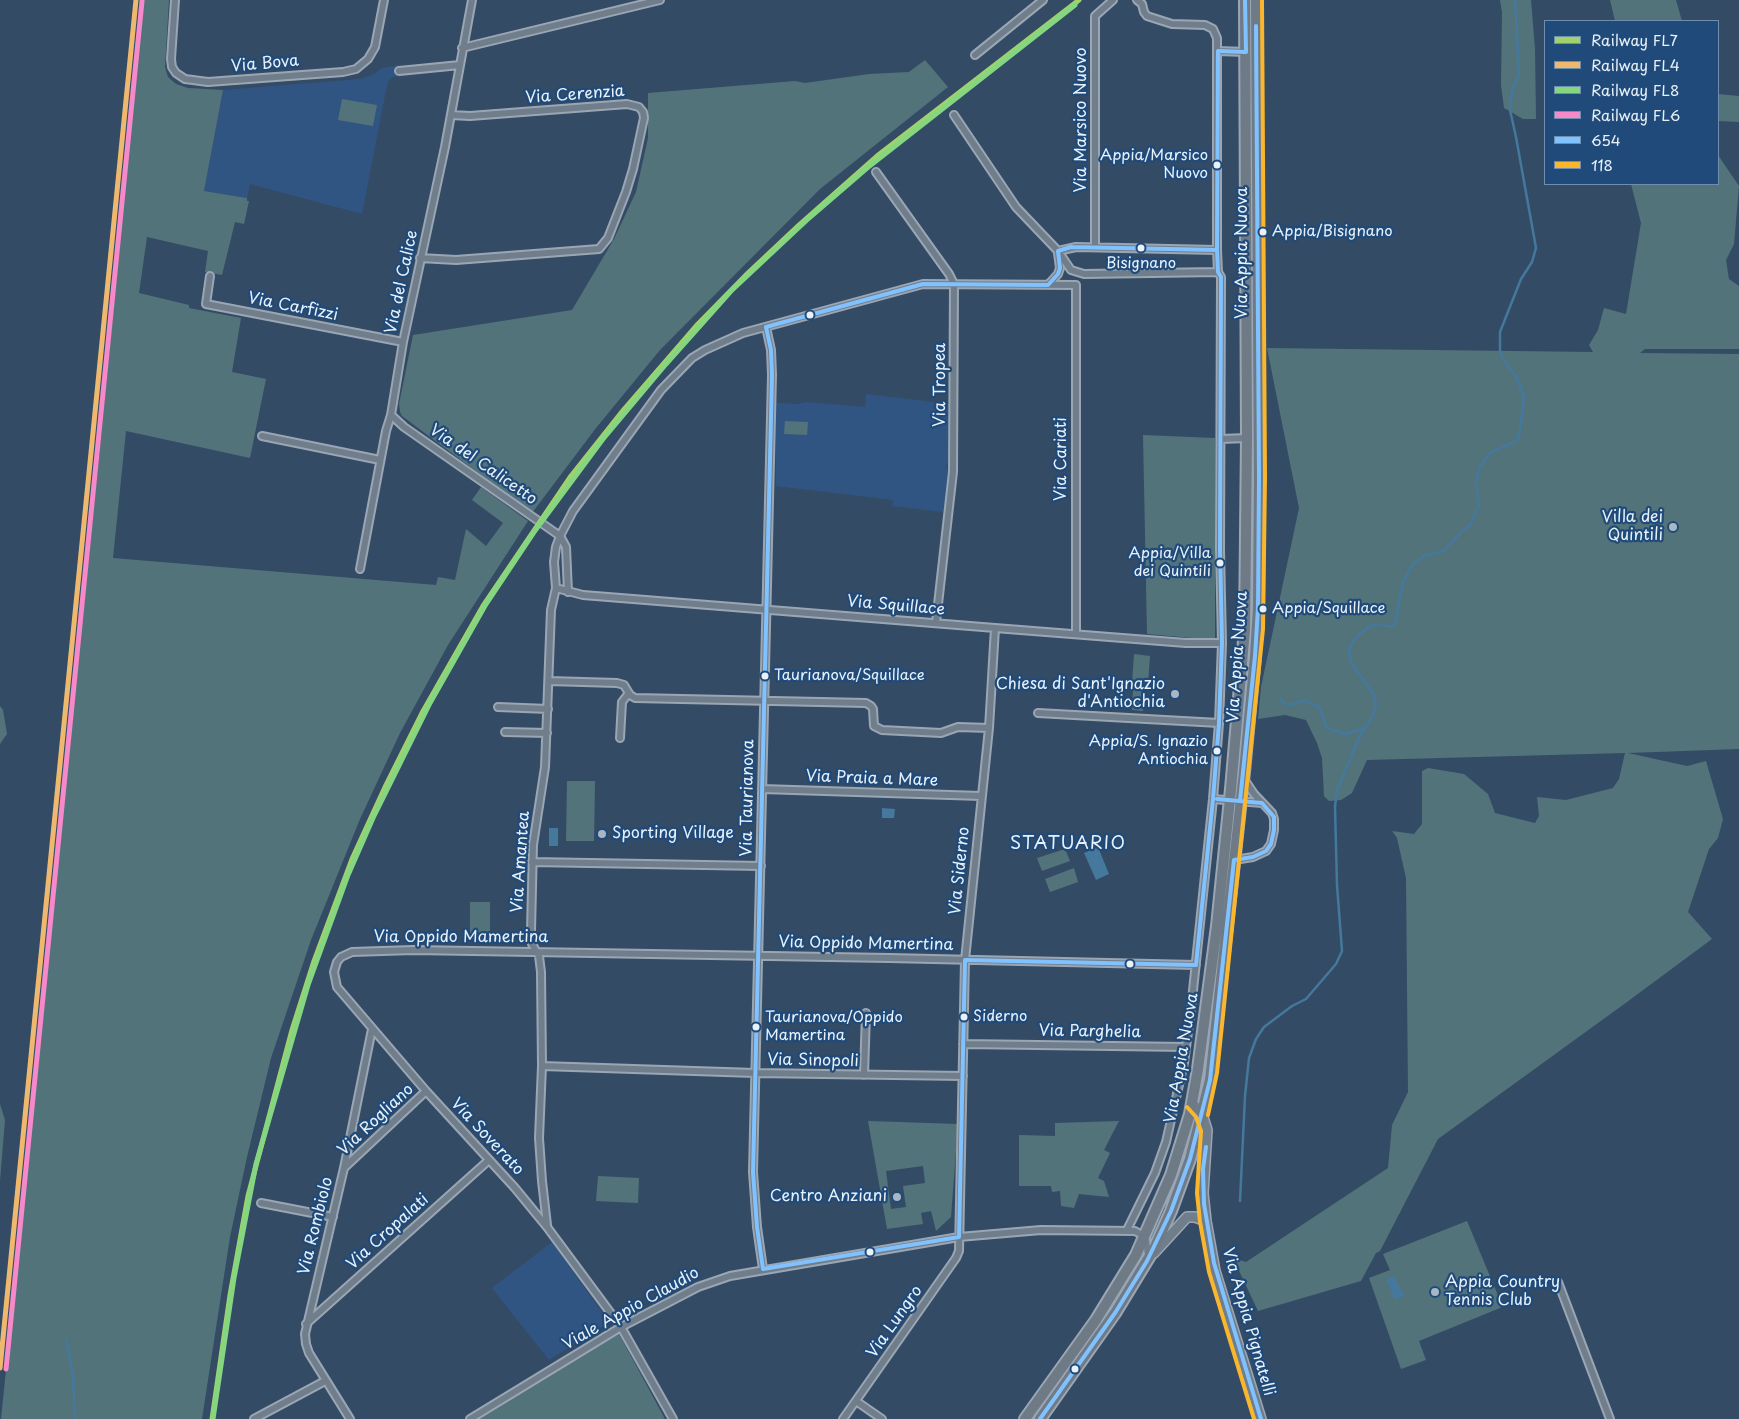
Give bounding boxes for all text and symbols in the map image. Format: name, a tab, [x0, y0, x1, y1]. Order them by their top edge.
legend	[1544, 20, 1719, 185]
text: Railway FL7	[1591, 28, 1678, 51]
street label: Via Marsico Nuovo	[1072, 47, 1092, 193]
street label: Via Bova	[230, 51, 300, 77]
text: Railway FL4	[1591, 53, 1680, 76]
text: Railway FL8	[1591, 78, 1679, 101]
street label: Via Cerenzia	[525, 82, 625, 108]
text: Railway FL6	[1591, 103, 1680, 126]
text: 654	[1591, 128, 1621, 151]
place label: Appia/Marsico Nuovo	[1100, 147, 1208, 182]
text: 118	[1591, 153, 1613, 176]
marker: Appia/Marsico Nuovo	[1212, 160, 1222, 170]
street label: Via Appia Nuova	[1233, 187, 1253, 319]
place label: Appia/Bisignano	[1272, 223, 1392, 241]
marker: Appia/Bisignano	[1258, 227, 1268, 237]
street label: Via del Calice	[382, 228, 422, 336]
marker: Bisignano	[1136, 243, 1146, 253]
place label: Bisignano	[1106, 255, 1176, 273]
street label: Via Carfizzi	[246, 289, 340, 325]
unlabelled marker	[805, 310, 815, 320]
street label: Via Tropea	[931, 343, 951, 427]
street label: Via Cariati	[1052, 417, 1072, 501]
street label: Via del Calicetto	[425, 421, 541, 509]
place label: Villa dei Quintili	[1602, 508, 1663, 546]
marker: Villa dei Quintili	[1667, 521, 1679, 533]
place label: Appia/Villa dei Quintili	[1128, 545, 1211, 580]
marker: Appia/Villa dei Quintili	[1215, 558, 1225, 568]
street label: Via Appia Nuova	[1224, 591, 1252, 723]
street label: Via Squillace	[846, 592, 946, 620]
place label: Appia/Squillace	[1272, 600, 1385, 618]
marker: Appia/Squillace	[1258, 604, 1268, 614]
place label: Taurianova/Squillace	[774, 667, 925, 685]
marker: Taurianova/Squillace	[760, 671, 770, 681]
place label: Chiesa di Sant'Ignazio d'Antiochia	[996, 675, 1165, 713]
marker: Chiesa di Sant'Ignazio d'Antiochia	[1169, 688, 1181, 700]
place label: Appia/S. Ignazio Antiochia	[1089, 733, 1208, 768]
street label: Via Taurianova	[737, 739, 759, 857]
marker: Appia/S. Ignazio Antiochia	[1212, 746, 1222, 756]
street label: Via Praia a Mare	[805, 767, 939, 791]
street label: Via Amantea	[508, 811, 534, 913]
place label: Sporting Village	[612, 824, 734, 844]
street label: Via Siderno	[946, 826, 974, 916]
marker: Sporting Village	[596, 828, 608, 840]
district label: STATUARIO	[1009, 833, 1127, 855]
street label: Via Oppido Mamertina	[374, 928, 548, 948]
street label: Via Oppido Mamertina	[779, 933, 953, 955]
unlabelled marker	[1125, 959, 1135, 969]
street label: Via Appia Nuova	[1161, 991, 1203, 1125]
place label: Siderno	[973, 1008, 1027, 1026]
place label: Taurianova/Oppido Mamertina	[765, 1009, 903, 1044]
marker: Siderno	[959, 1012, 969, 1022]
marker: Taurianova/Oppido Mamertina	[751, 1022, 761, 1032]
street label: Via Parghelia	[1039, 1022, 1141, 1042]
street label: Via Sinopoli	[767, 1051, 859, 1071]
street label: Via Rogliano	[334, 1080, 418, 1160]
street label: Via Soverato	[446, 1094, 528, 1180]
street label: Via Rombiolo	[295, 1175, 337, 1277]
place label: Centro Anziani	[770, 1187, 887, 1207]
street label: Via Cropalati	[343, 1190, 433, 1274]
marker: Centro Anziani	[891, 1191, 903, 1203]
street label: Via Appia Pignatelli	[1218, 1246, 1278, 1398]
unlabelled marker	[865, 1247, 875, 1257]
street label: Viale Appio Claudio	[559, 1263, 703, 1355]
place label: Appia Country Tennis Club	[1445, 1273, 1560, 1311]
street label: Via Lungro	[863, 1282, 927, 1362]
marker: Appia Country Tennis Club	[1429, 1286, 1441, 1298]
unlabelled marker	[1070, 1364, 1080, 1374]

